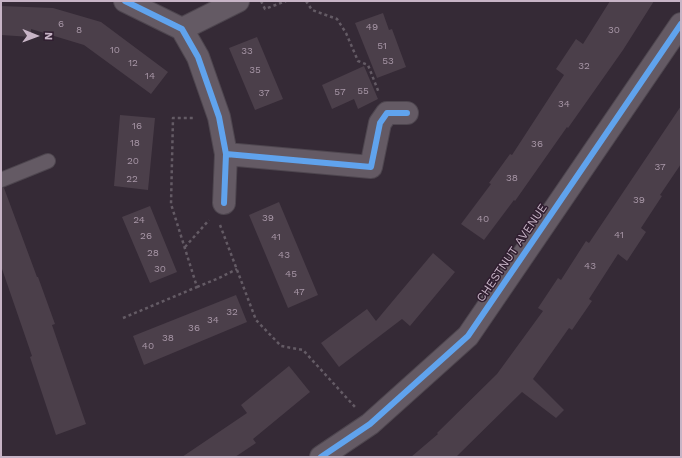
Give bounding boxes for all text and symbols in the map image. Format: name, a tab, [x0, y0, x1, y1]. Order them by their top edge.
north arrow	[16, 16, 56, 56]
house number: 6	[58, 18, 64, 30]
house number: 49	[366, 21, 378, 33]
house number: 8	[76, 24, 82, 36]
house number: 30	[608, 24, 620, 36]
text: N	[42, 32, 55, 40]
house number: 51	[377, 40, 387, 52]
house number: 10	[110, 44, 120, 56]
house number: 33	[241, 45, 253, 57]
house number: 53	[382, 55, 394, 67]
house number: 12	[128, 57, 138, 69]
house number: 32	[578, 60, 590, 72]
house number: 35	[249, 64, 261, 76]
house number: 14	[145, 70, 155, 82]
house number: 55	[357, 85, 369, 97]
house number: 57	[334, 86, 346, 98]
house number: 37	[258, 87, 270, 99]
house number: 34	[558, 98, 570, 110]
house number: 16	[132, 120, 142, 132]
house number: 18	[130, 137, 140, 149]
house number: 36	[531, 138, 543, 150]
house number: 20	[127, 155, 139, 167]
house number: 37	[654, 161, 666, 173]
house number: 38	[506, 172, 518, 184]
house number: 22	[126, 173, 138, 185]
house number: 39	[633, 194, 645, 206]
street label: CHESTNUT AVENUE	[474, 201, 550, 305]
house number: 39	[262, 212, 274, 224]
house number: 40	[477, 213, 489, 225]
house number: 24	[133, 214, 145, 226]
house number: 41	[614, 229, 624, 241]
house number: 26	[140, 230, 152, 242]
house number: 41	[271, 231, 281, 243]
house number: 28	[147, 247, 159, 259]
house number: 43	[278, 249, 290, 261]
house number: 43	[584, 260, 596, 272]
house number: 30	[154, 263, 166, 275]
house number: 45	[285, 268, 297, 280]
house number: 47	[293, 286, 305, 298]
house number: 32	[226, 306, 238, 318]
house number: 34	[207, 314, 219, 326]
house number: 36	[188, 322, 200, 334]
house number: 38	[162, 332, 174, 344]
house number: 40	[142, 340, 154, 352]

